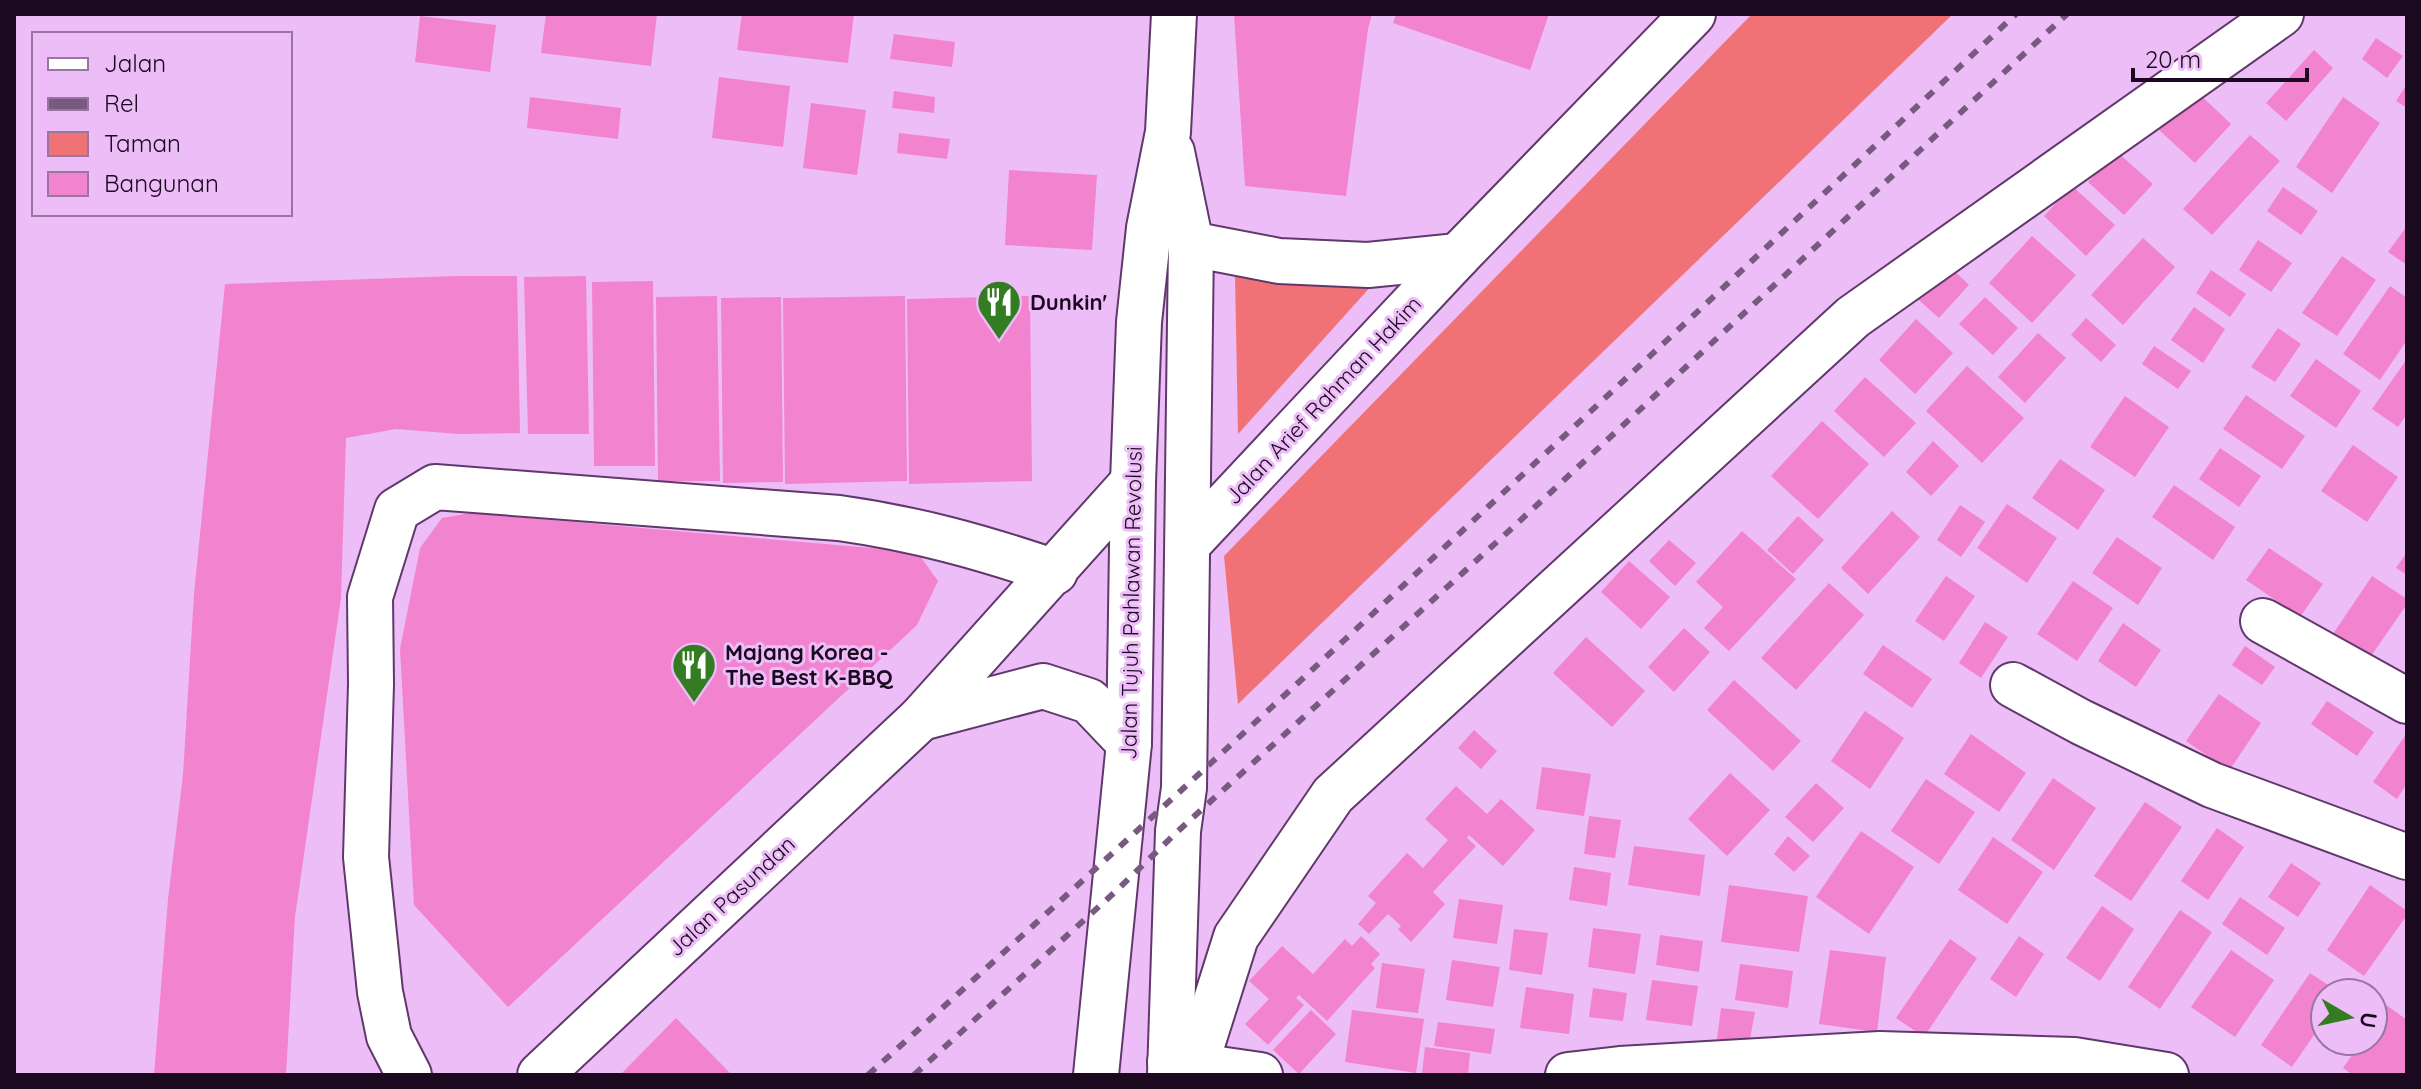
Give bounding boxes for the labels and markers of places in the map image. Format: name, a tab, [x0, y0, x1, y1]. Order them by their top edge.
restaurant icon: Dunkin'	[975, 278, 1023, 341]
place label: Dunkin'	[1030, 288, 1108, 316]
place label: Majang Korea - The Best K-BBQ	[725, 638, 894, 691]
restaurant icon: Majang Korea - The Best K-BBQ	[670, 641, 718, 704]

